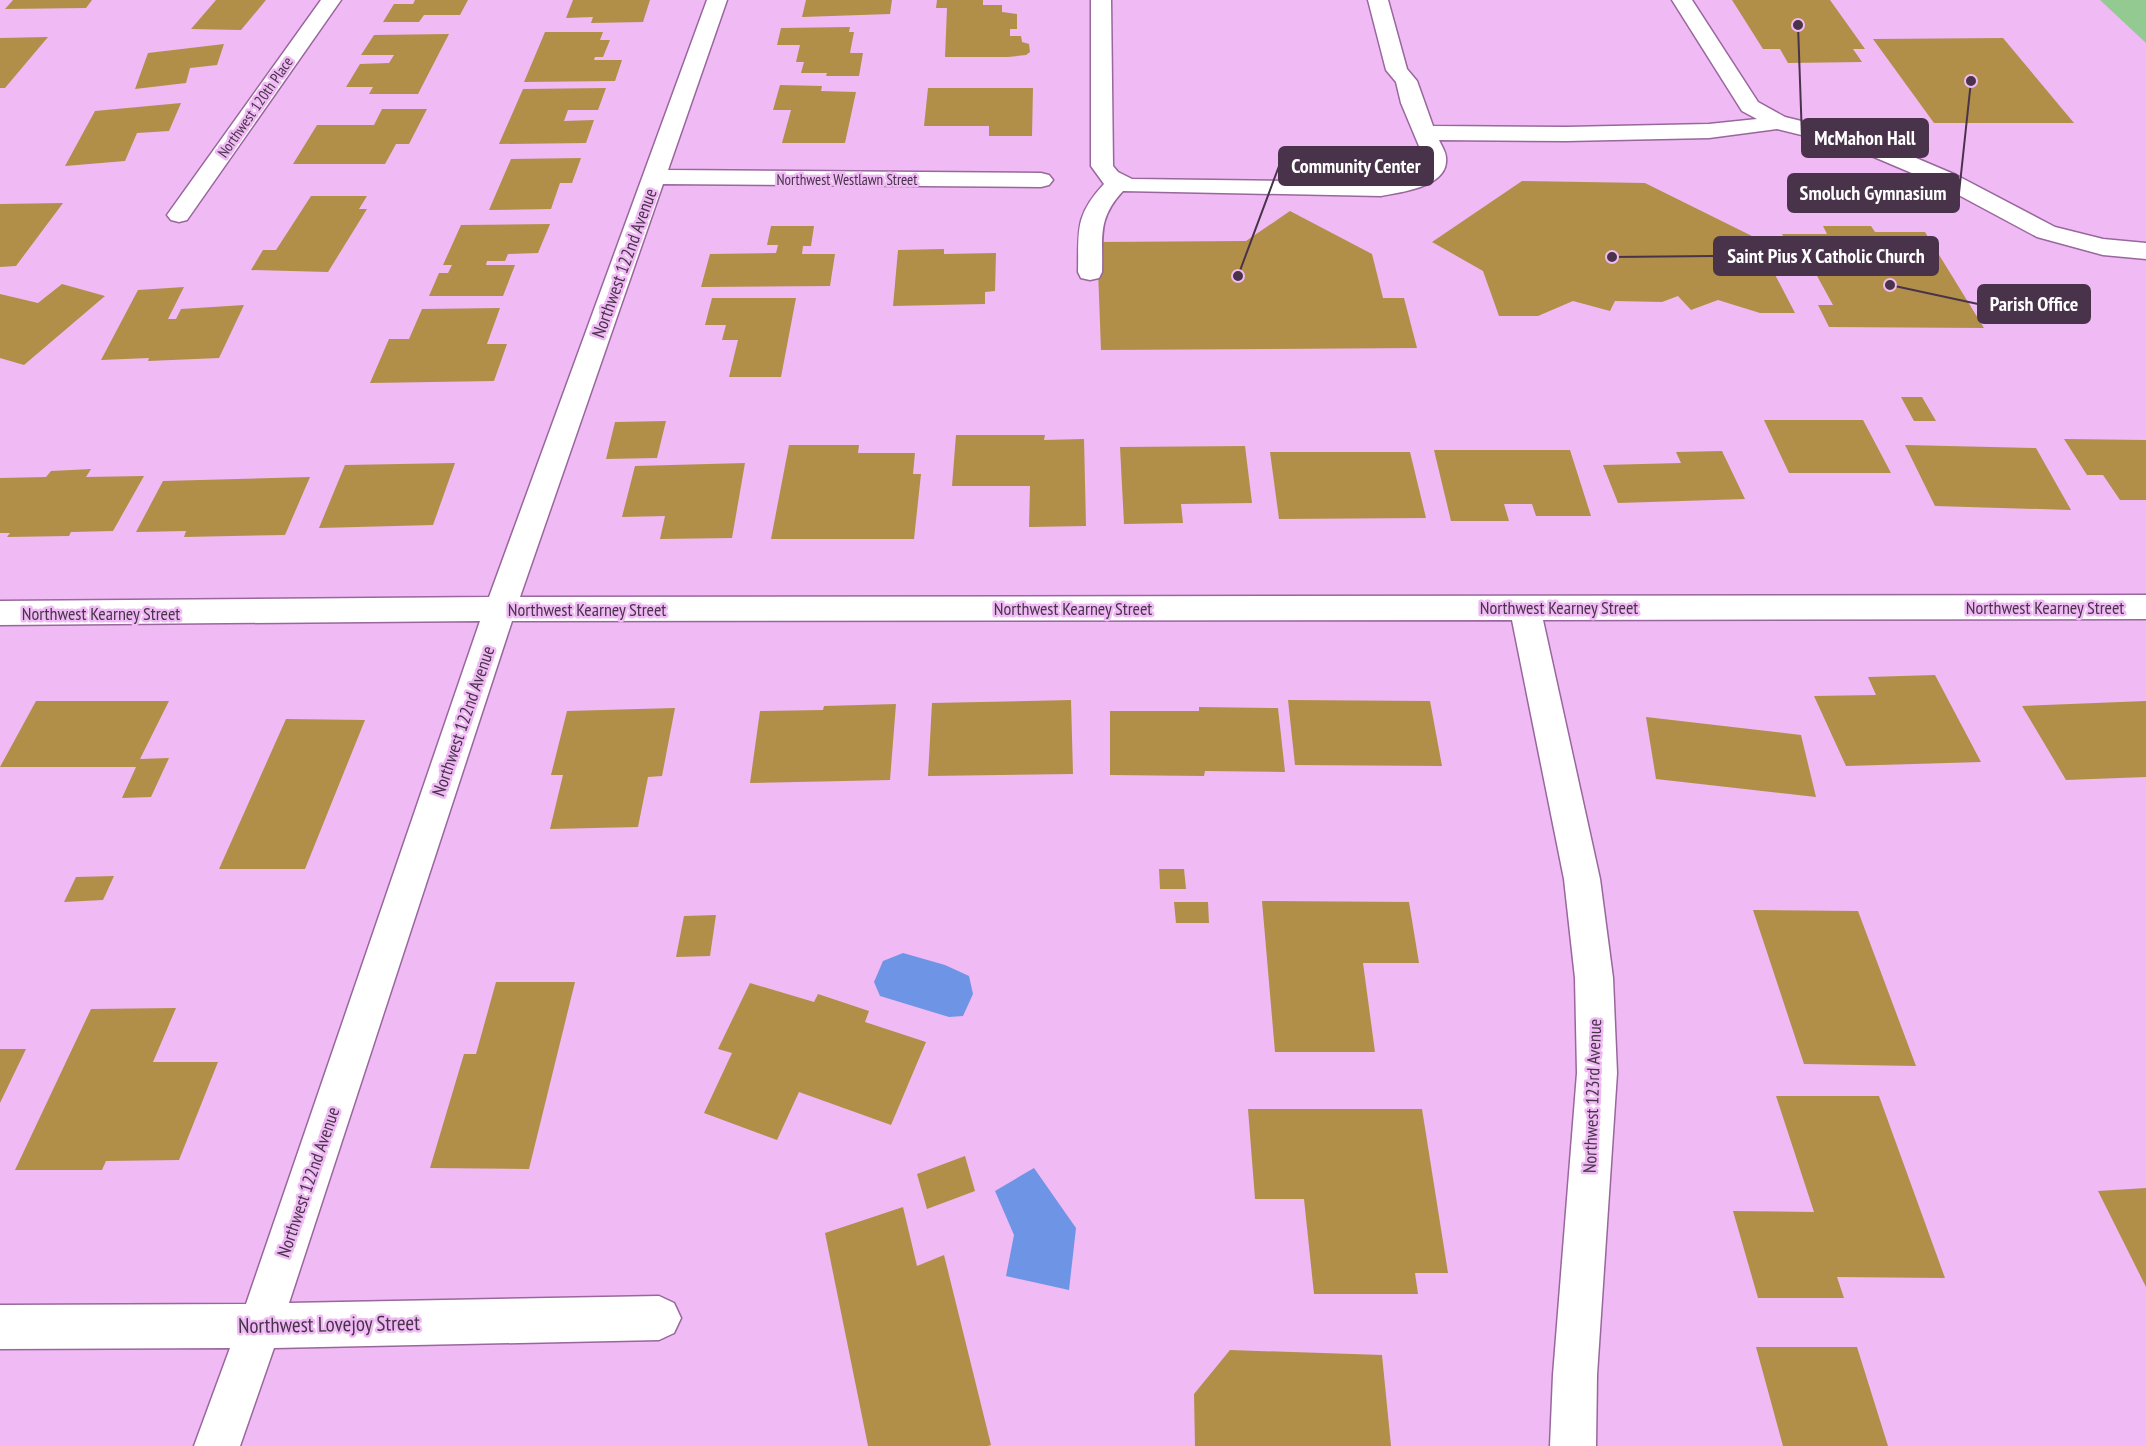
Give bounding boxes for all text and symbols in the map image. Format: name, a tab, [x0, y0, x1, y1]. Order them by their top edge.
street label: Northwest 120th Place	[213, 53, 297, 161]
callout: McMahon Hall	[1802, 119, 1928, 157]
text: McMahon Hall	[1814, 125, 1916, 151]
callout: Community Center	[1279, 147, 1433, 185]
text: Community Center	[1291, 153, 1421, 179]
street label: Northwest Westlawn Street	[777, 170, 917, 189]
callout: Smoluch Gymnasium	[1788, 174, 1959, 212]
text: Smoluch Gymnasium	[1800, 180, 1946, 206]
street label: Northwest 122nd Avenue	[586, 185, 662, 341]
callout: Saint Pius X Catholic Church	[1714, 237, 1938, 275]
text: Saint Pius X Catholic Church	[1727, 243, 1925, 269]
callout: Parish Office	[1978, 285, 2090, 323]
text: Parish Office	[1990, 291, 2078, 317]
street label: Northwest Kearney Street	[1480, 596, 1638, 619]
street label: Northwest Kearney Street	[1966, 596, 2124, 619]
street label: Northwest Kearney Street	[994, 597, 1152, 620]
street label: Northwest Kearney Street	[508, 598, 666, 621]
street label: Northwest Kearney Street	[22, 602, 180, 625]
street label: Northwest 122nd Avenue	[427, 643, 499, 799]
street label: Northwest 123rd Avenue	[1578, 1018, 1606, 1174]
street label: Northwest 122nd Avenue	[272, 1104, 344, 1260]
street label: Northwest Lovejoy Street	[238, 1309, 420, 1339]

